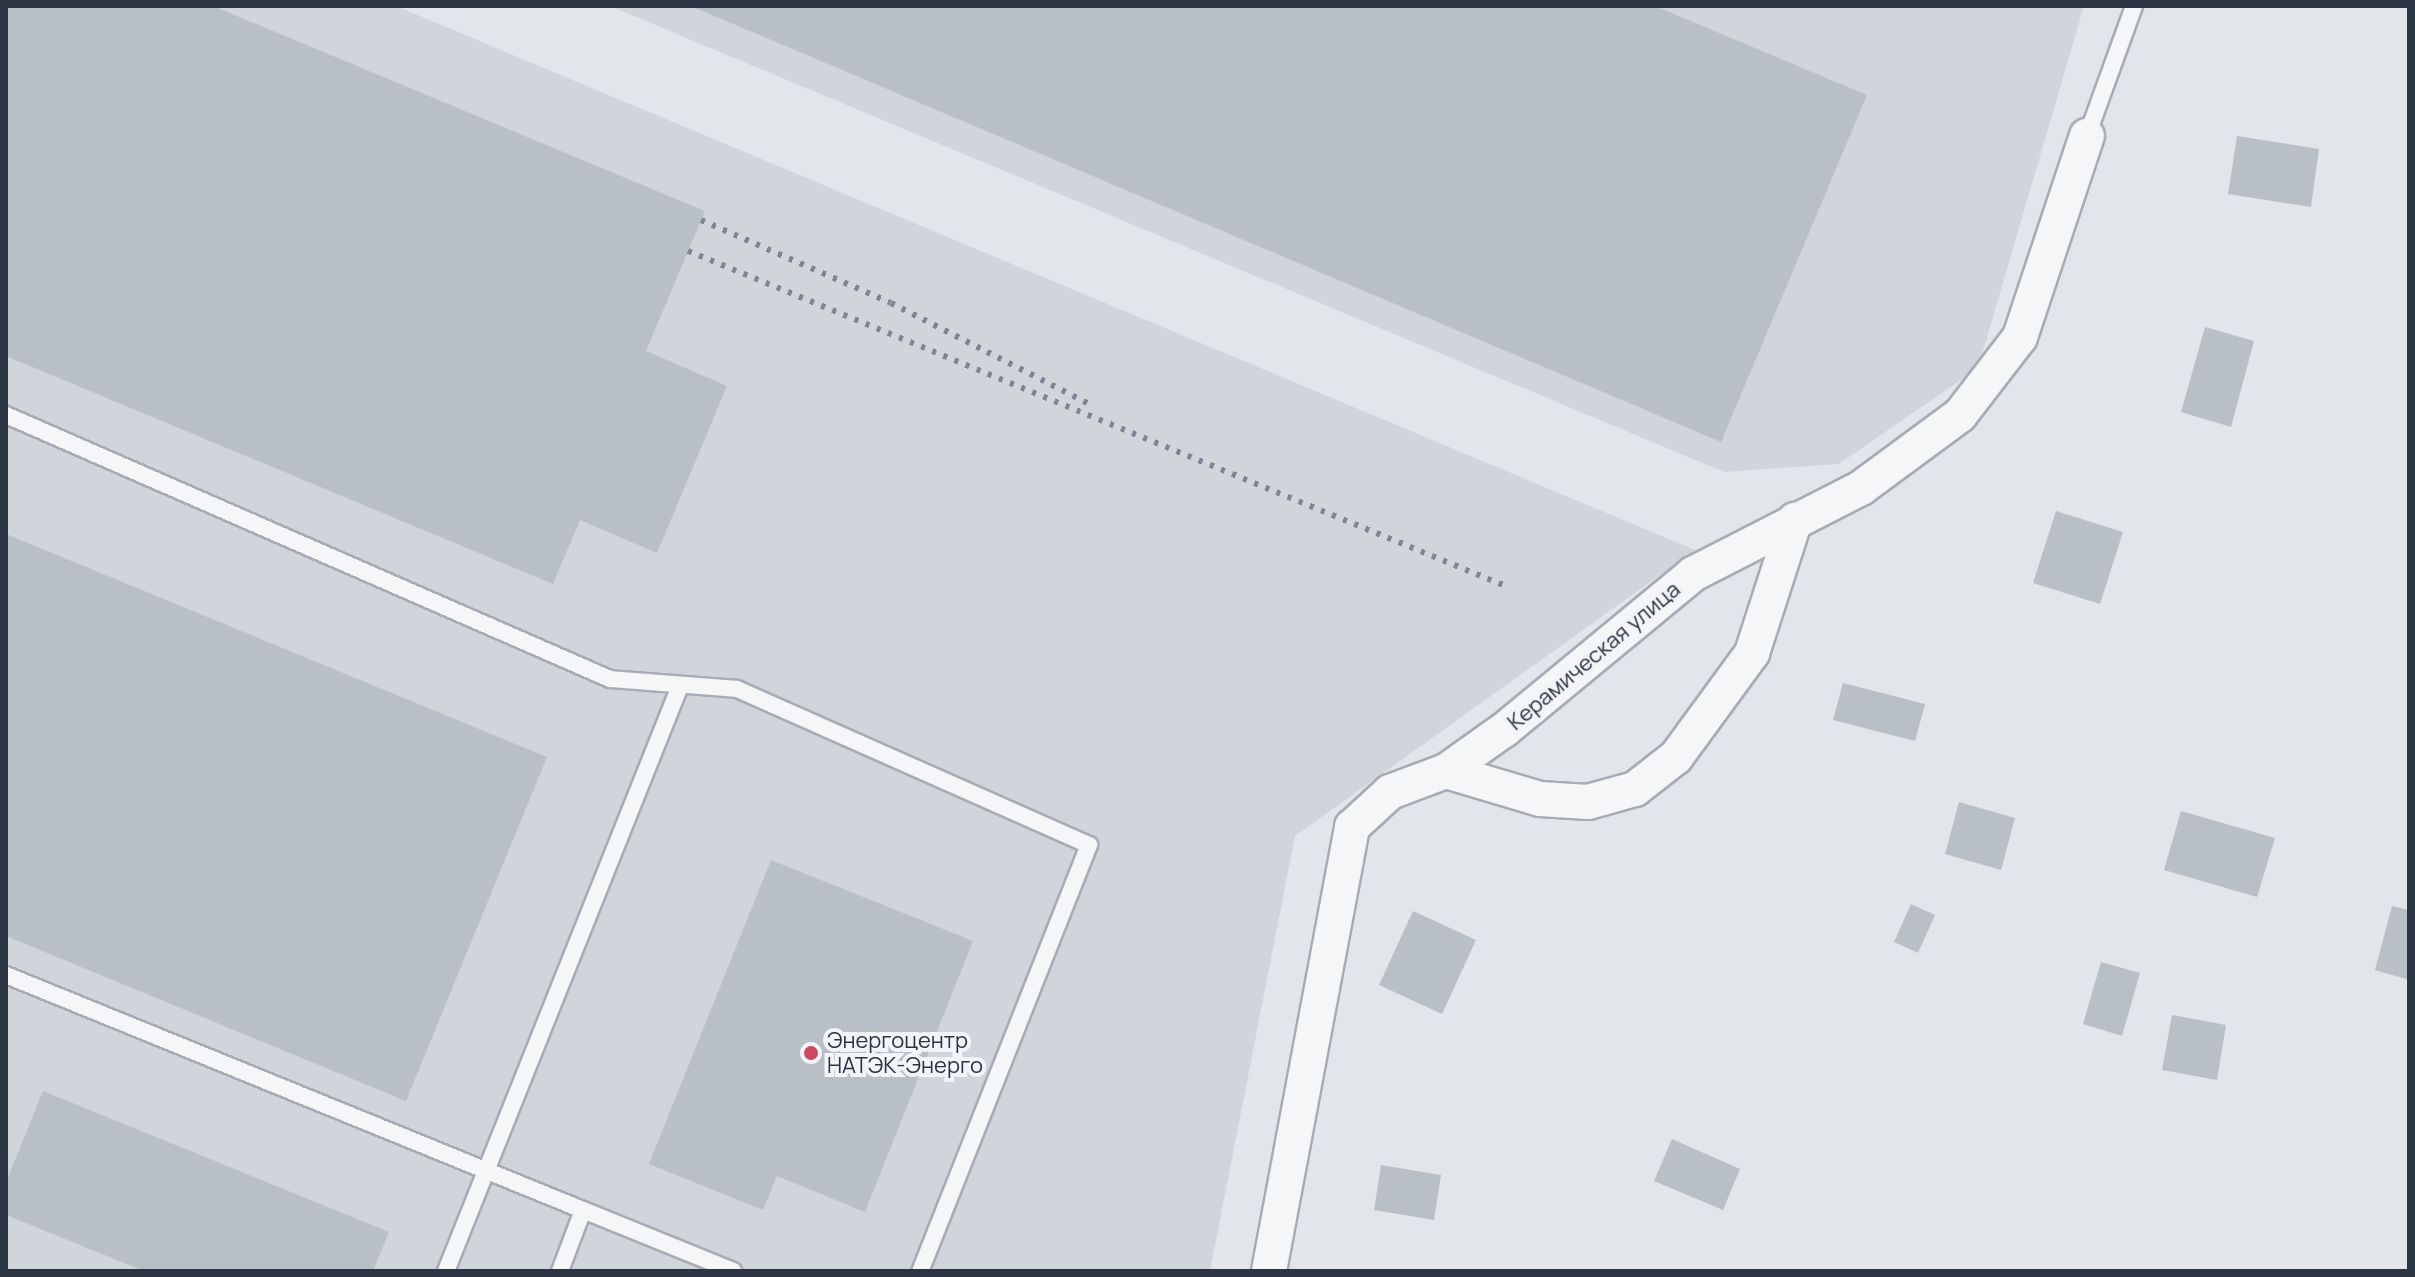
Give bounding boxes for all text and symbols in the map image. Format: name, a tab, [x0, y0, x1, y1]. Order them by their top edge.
street label: Керамическая улица	[1502, 576, 1686, 736]
place label: Энергоцентр НАТЭК-Энерго	[827, 1027, 983, 1078]
marker: Энергоцентр НАТЭК-Энерго	[802, 1044, 820, 1062]

